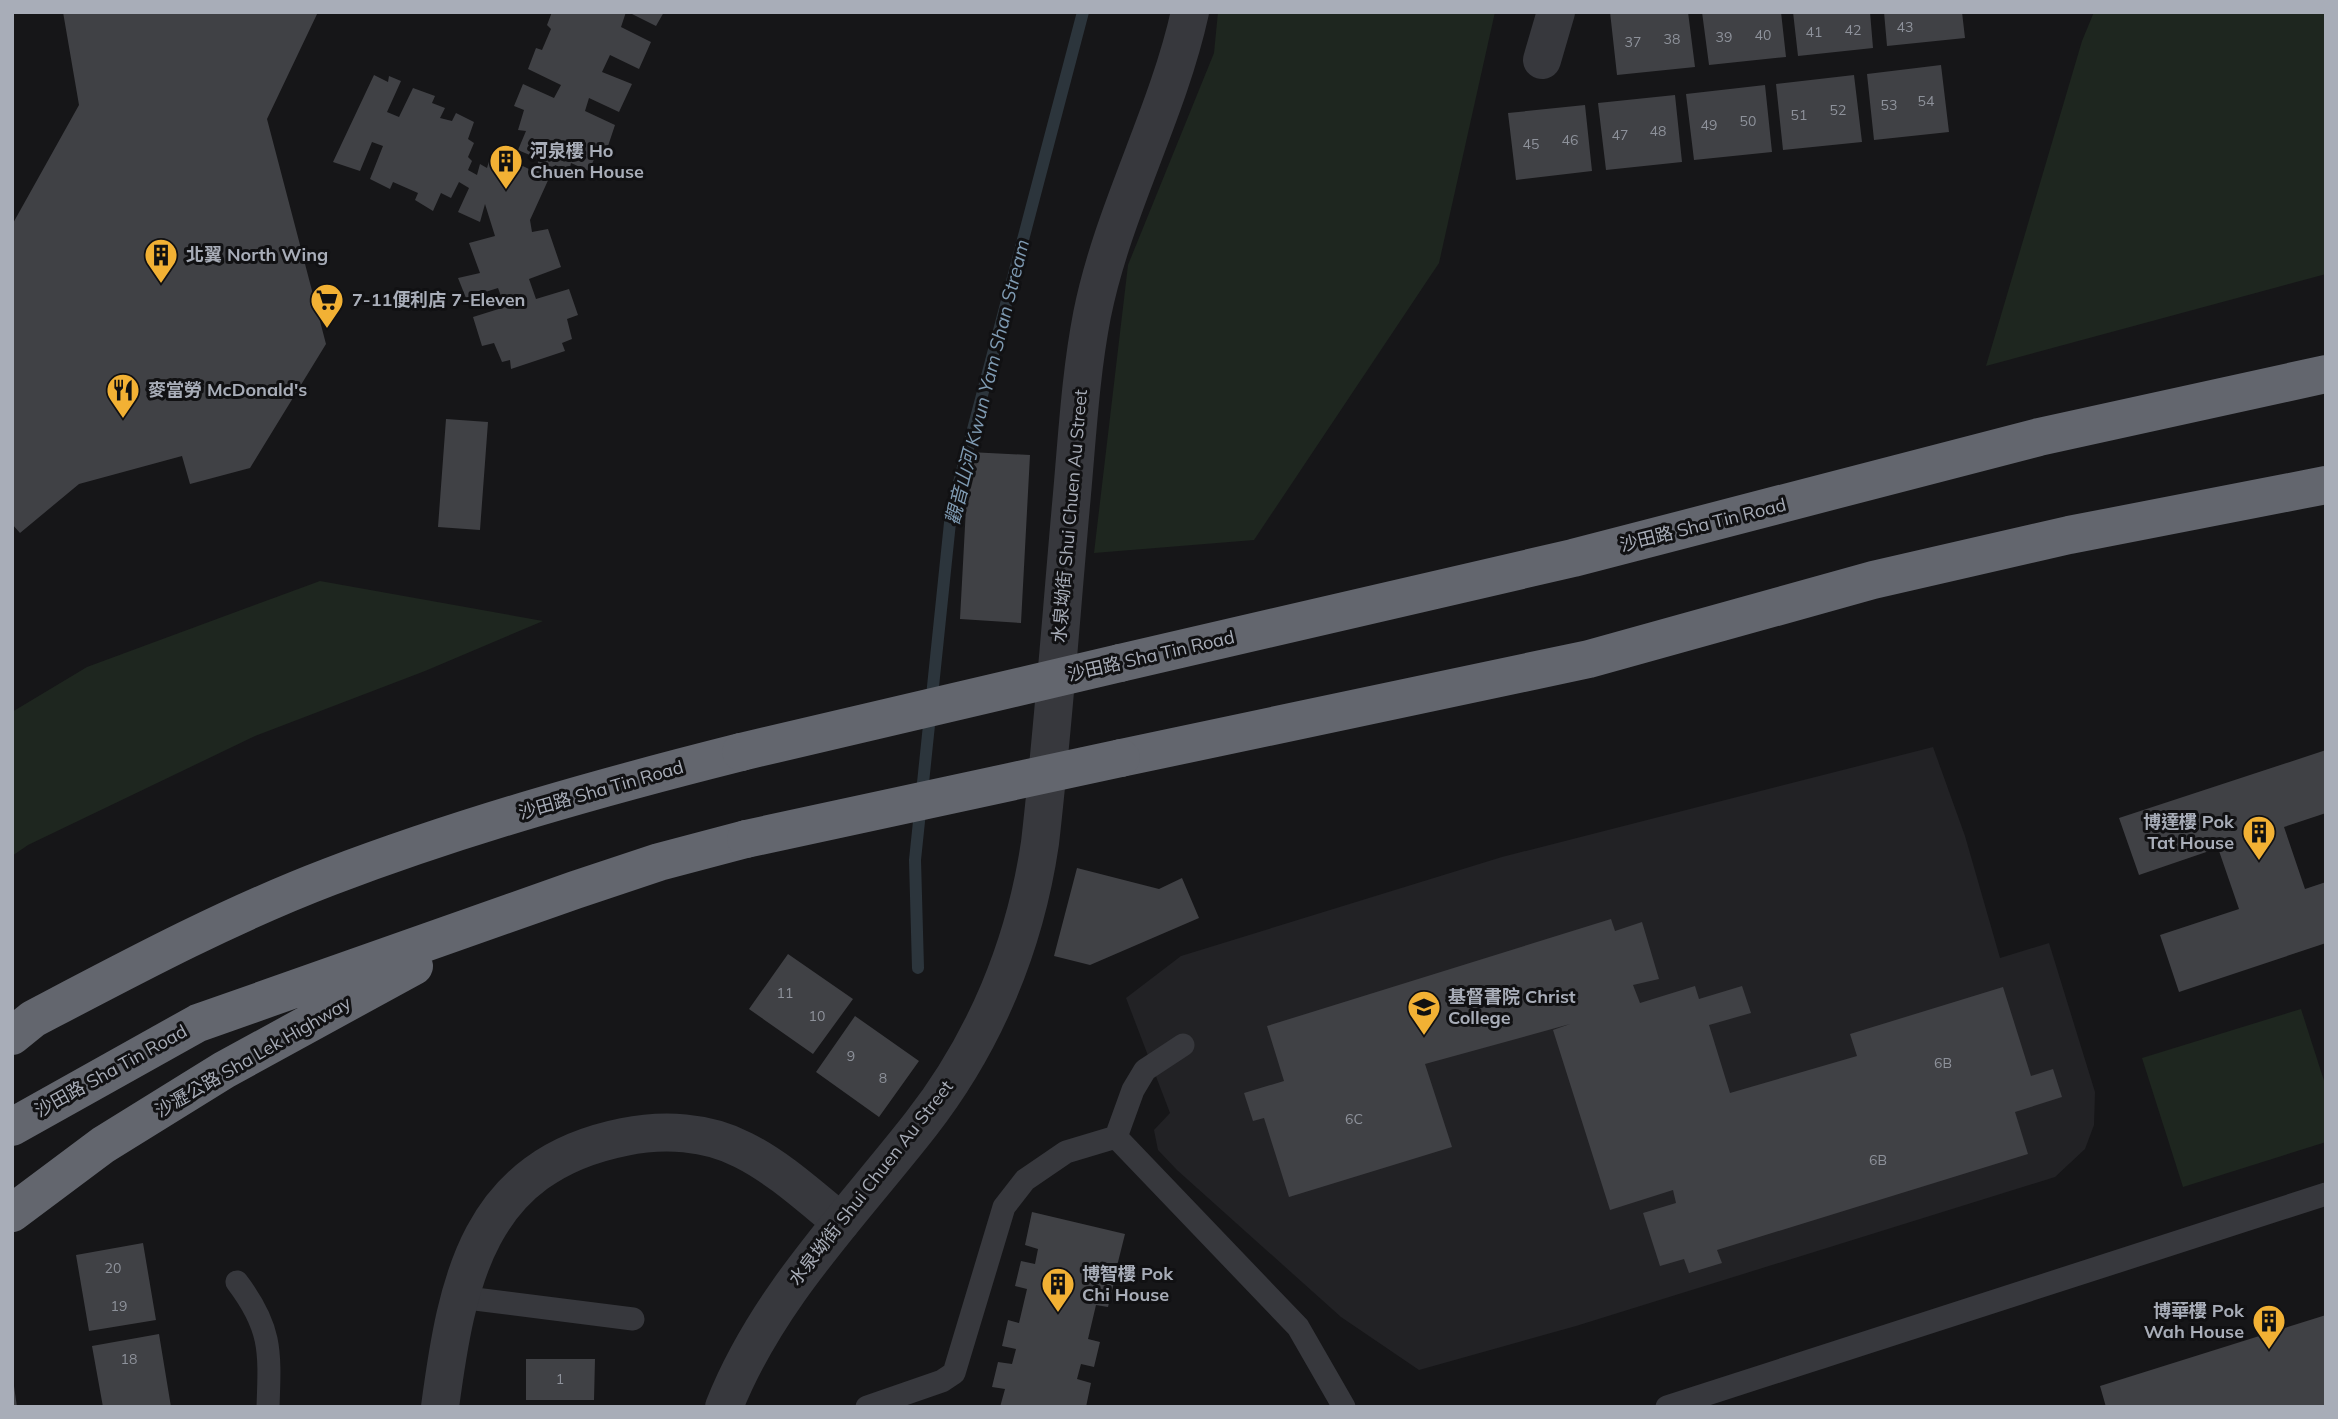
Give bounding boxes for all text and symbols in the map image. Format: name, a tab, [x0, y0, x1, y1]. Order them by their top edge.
house number: 43	[1897, 18, 1913, 36]
house number: 42	[1845, 21, 1861, 39]
house number: 41	[1806, 23, 1822, 41]
house number: 40	[1755, 26, 1771, 44]
house number: 39	[1716, 28, 1732, 46]
house number: 38	[1664, 30, 1680, 48]
house number: 37	[1625, 33, 1641, 51]
house number: 54	[1918, 92, 1935, 110]
house number: 53	[1881, 96, 1897, 114]
house number: 52	[1830, 101, 1846, 119]
house number: 51	[1791, 106, 1807, 124]
house number: 50	[1740, 112, 1756, 130]
house number: 49	[1701, 116, 1717, 134]
house number: 48	[1650, 122, 1666, 140]
house number: 47	[1612, 126, 1628, 144]
house number: 46	[1562, 131, 1578, 149]
house number: 45	[1523, 135, 1539, 153]
place label: 河泉樓 Ho Chuen House	[530, 139, 644, 183]
building icon: 河泉樓 Ho Chuen House	[487, 142, 525, 191]
building icon: 北翼 North Wing	[142, 236, 180, 285]
water label: 觀音山河 Kwun Yam Shan Stream	[940, 237, 1034, 527]
place label: 北翼 North Wing	[186, 243, 328, 266]
supermarket icon: 7-11便利店 7-Eleven	[308, 281, 346, 330]
place label: 7-11便利店 7-Eleven	[352, 288, 525, 311]
restaurant icon: 麥當勞 McDonald's	[104, 371, 142, 420]
place label: 麥當勞 McDonald's	[148, 378, 307, 401]
street label: 水泉坳街 Shui Chuen Au Street	[1047, 388, 1092, 644]
street label: 沙田路 Sha Tin Road	[1617, 493, 1788, 556]
street label: 沙田路 Sha Tin Road	[1065, 625, 1237, 686]
street label: 沙田路 Sha Tin Road	[516, 755, 686, 824]
place label: 博達樓 Pok Tat House	[2143, 810, 2235, 854]
building icon: 博達樓 Pok Tat House	[2240, 813, 2278, 862]
house number: 11	[777, 984, 793, 1002]
place label: 基督書院 Christ College	[1448, 985, 1576, 1029]
school or university icon: 基督書院 Christ College	[1405, 988, 1443, 1037]
street label: 沙瀝公路 Sha Lek Highway	[151, 991, 355, 1122]
house number: 10	[809, 1007, 825, 1025]
street label: 沙田路 Sha Tin Road	[31, 1019, 191, 1122]
house number: 9	[847, 1047, 855, 1065]
house number: 6B	[1934, 1054, 1952, 1072]
house number: 8	[879, 1069, 887, 1087]
street label: 水泉坳街 Shui Chuen Au Street	[783, 1075, 958, 1290]
house number: 6C	[1345, 1110, 1363, 1128]
house number: 6B	[1869, 1151, 1887, 1169]
house number: 20	[105, 1259, 121, 1277]
place label: 博智樓 Pok Chi House	[1082, 1262, 1174, 1306]
building icon: 博智樓 Pok Chi House	[1039, 1265, 1077, 1314]
house number: 19	[111, 1297, 127, 1315]
place label: 博華樓 Pok Wah House	[2144, 1299, 2245, 1343]
building icon: 博華樓 Pok Wah House	[2250, 1302, 2288, 1351]
house number: 18	[121, 1350, 137, 1368]
house number: 1	[556, 1370, 564, 1388]

